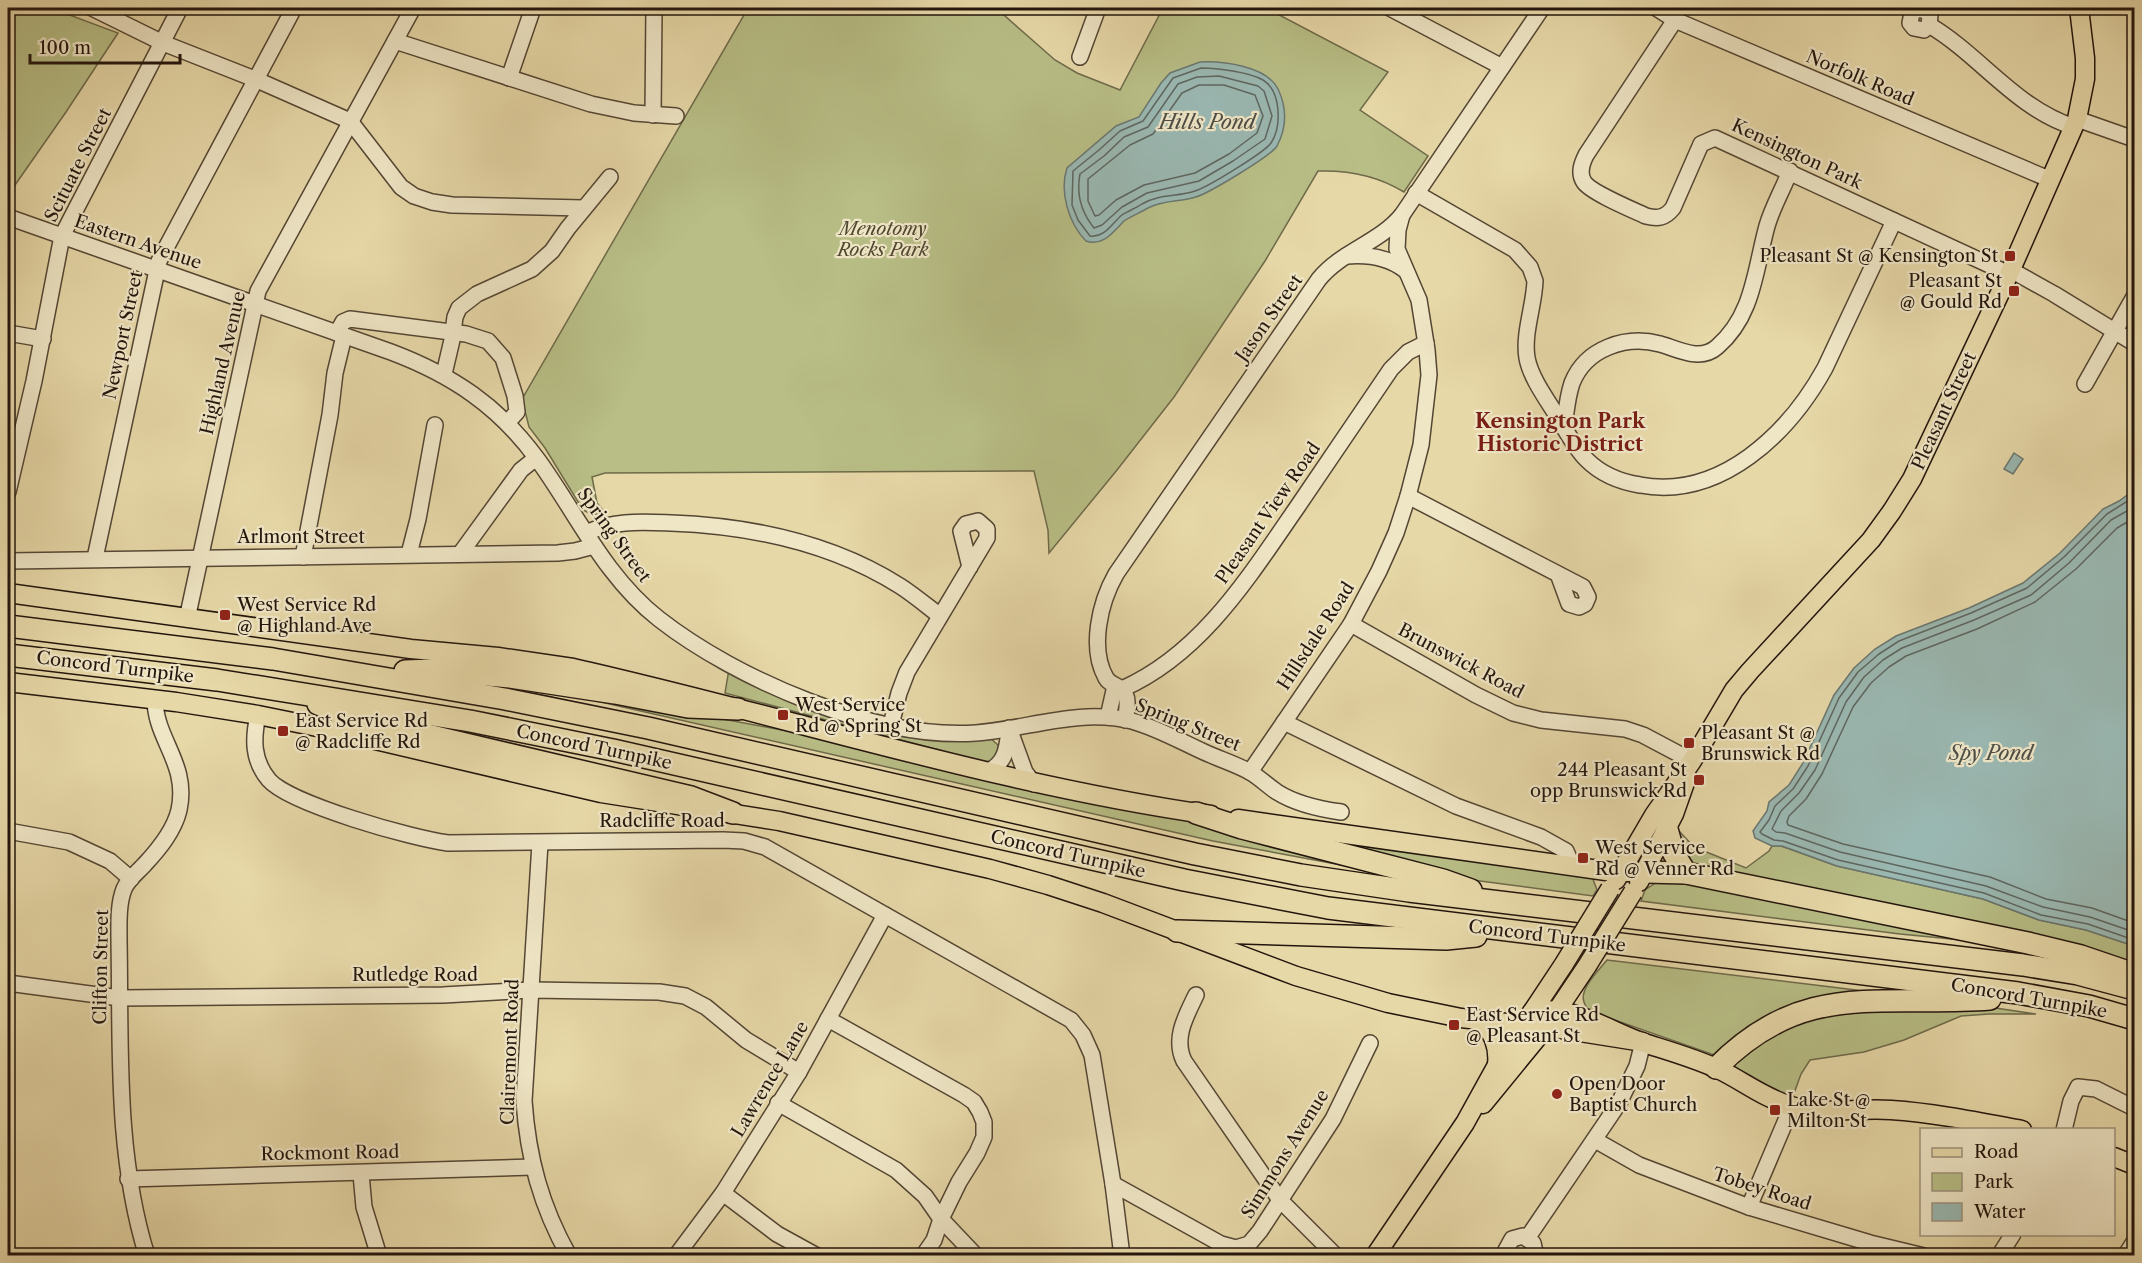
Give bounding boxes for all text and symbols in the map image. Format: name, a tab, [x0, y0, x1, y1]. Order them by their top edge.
scale bar	[30, 27, 180, 65]
text: 100 m	[39, 37, 91, 59]
street label: Norfolk Road	[1803, 45, 1917, 111]
street label: Scituate Street	[40, 104, 116, 226]
water label: Hills Pond	[1157, 110, 1257, 134]
street label: Kensington Park	[1728, 114, 1867, 195]
street label: Eastern Avenue	[72, 210, 204, 274]
park label: Menotomy Rocks Park	[835, 218, 929, 261]
place label: Pleasant St @ Kensington St	[1759, 245, 1999, 267]
marker: Pleasant St @ Kensington St	[2003, 249, 2017, 263]
street label: Newport Street	[99, 268, 148, 401]
street label: Jason Street	[1229, 270, 1308, 368]
place label: Pleasant St @ Gould Rd	[1900, 270, 2003, 313]
marker: Pleasant St @ Gould Rd	[2007, 284, 2021, 298]
street label: Highland Avenue	[196, 289, 250, 437]
street label: Pleasant Street	[1907, 348, 1981, 473]
district label: Kensington Park Historic District	[1475, 409, 1646, 456]
street label: Pleasant View Road	[1211, 438, 1325, 588]
street label: Spring Street	[572, 483, 656, 587]
street label: Arlmont Street	[236, 526, 365, 548]
street label: Hillsdale Road	[1273, 578, 1359, 694]
place label: West Service Rd @ Highland Ave	[236, 594, 376, 637]
marker: West Service Rd @ Highland Ave	[218, 608, 232, 622]
street label: Brunswick Road	[1394, 619, 1528, 703]
street label: Concord Turnpike	[35, 646, 195, 688]
place label: West Service Rd @ Spring St	[794, 694, 923, 737]
street label: Spring Street	[1132, 694, 1244, 756]
marker: West Service Rd @ Spring St	[776, 708, 790, 722]
place label: East Service Rd @ Radcliffe Rd	[295, 710, 428, 753]
street label: Concord Turnpike	[514, 720, 674, 774]
place label: Pleasant St @ Brunswick Rd	[1701, 722, 1820, 765]
marker: East Service Rd @ Radcliffe Rd	[276, 724, 290, 738]
marker: Pleasant St @ Brunswick Rd	[1682, 736, 1696, 750]
water label: Spy Pond	[1948, 741, 2035, 765]
place label: 244 Pleasant St opp Brunswick Rd	[1530, 759, 1688, 802]
marker: 244 Pleasant St opp Brunswick Rd	[1692, 773, 1706, 787]
street label: Radcliffe Road	[599, 810, 725, 832]
street label: Concord Turnpike	[988, 825, 1148, 883]
place label: West Service Rd @ Venner Rd	[1594, 837, 1734, 880]
marker: West Service Rd @ Venner Rd	[1576, 851, 1590, 865]
street label: Clifton Street	[89, 909, 113, 1025]
street label: Concord Turnpike	[1467, 915, 1627, 957]
street label: Rutledge Road	[352, 964, 478, 986]
street label: Concord Turnpike	[1949, 973, 2109, 1023]
street label: Clairemont Road	[496, 978, 524, 1126]
place label: East Service Rd @ Pleasant St	[1466, 1004, 1599, 1047]
street label: Lawrence Lane	[727, 1017, 813, 1141]
marker: East Service Rd @ Pleasant St	[1447, 1018, 1461, 1032]
place label: Open Door Baptist Church	[1569, 1073, 1697, 1116]
street label: Simmons Avenue	[1236, 1085, 1334, 1223]
marker: Open Door Baptist Church	[1550, 1087, 1564, 1101]
place label: Lake St @ Milton St	[1787, 1089, 1871, 1132]
marker: Lake St @ Milton St	[1768, 1103, 1782, 1117]
legend	[1920, 1128, 2115, 1236]
street label: Rockmont Road	[260, 1141, 400, 1165]
text: Road	[1974, 1141, 2019, 1163]
street label: Tobey Road	[1710, 1163, 1814, 1215]
text: Park	[1974, 1171, 2015, 1193]
text: Water	[1973, 1201, 2026, 1223]

